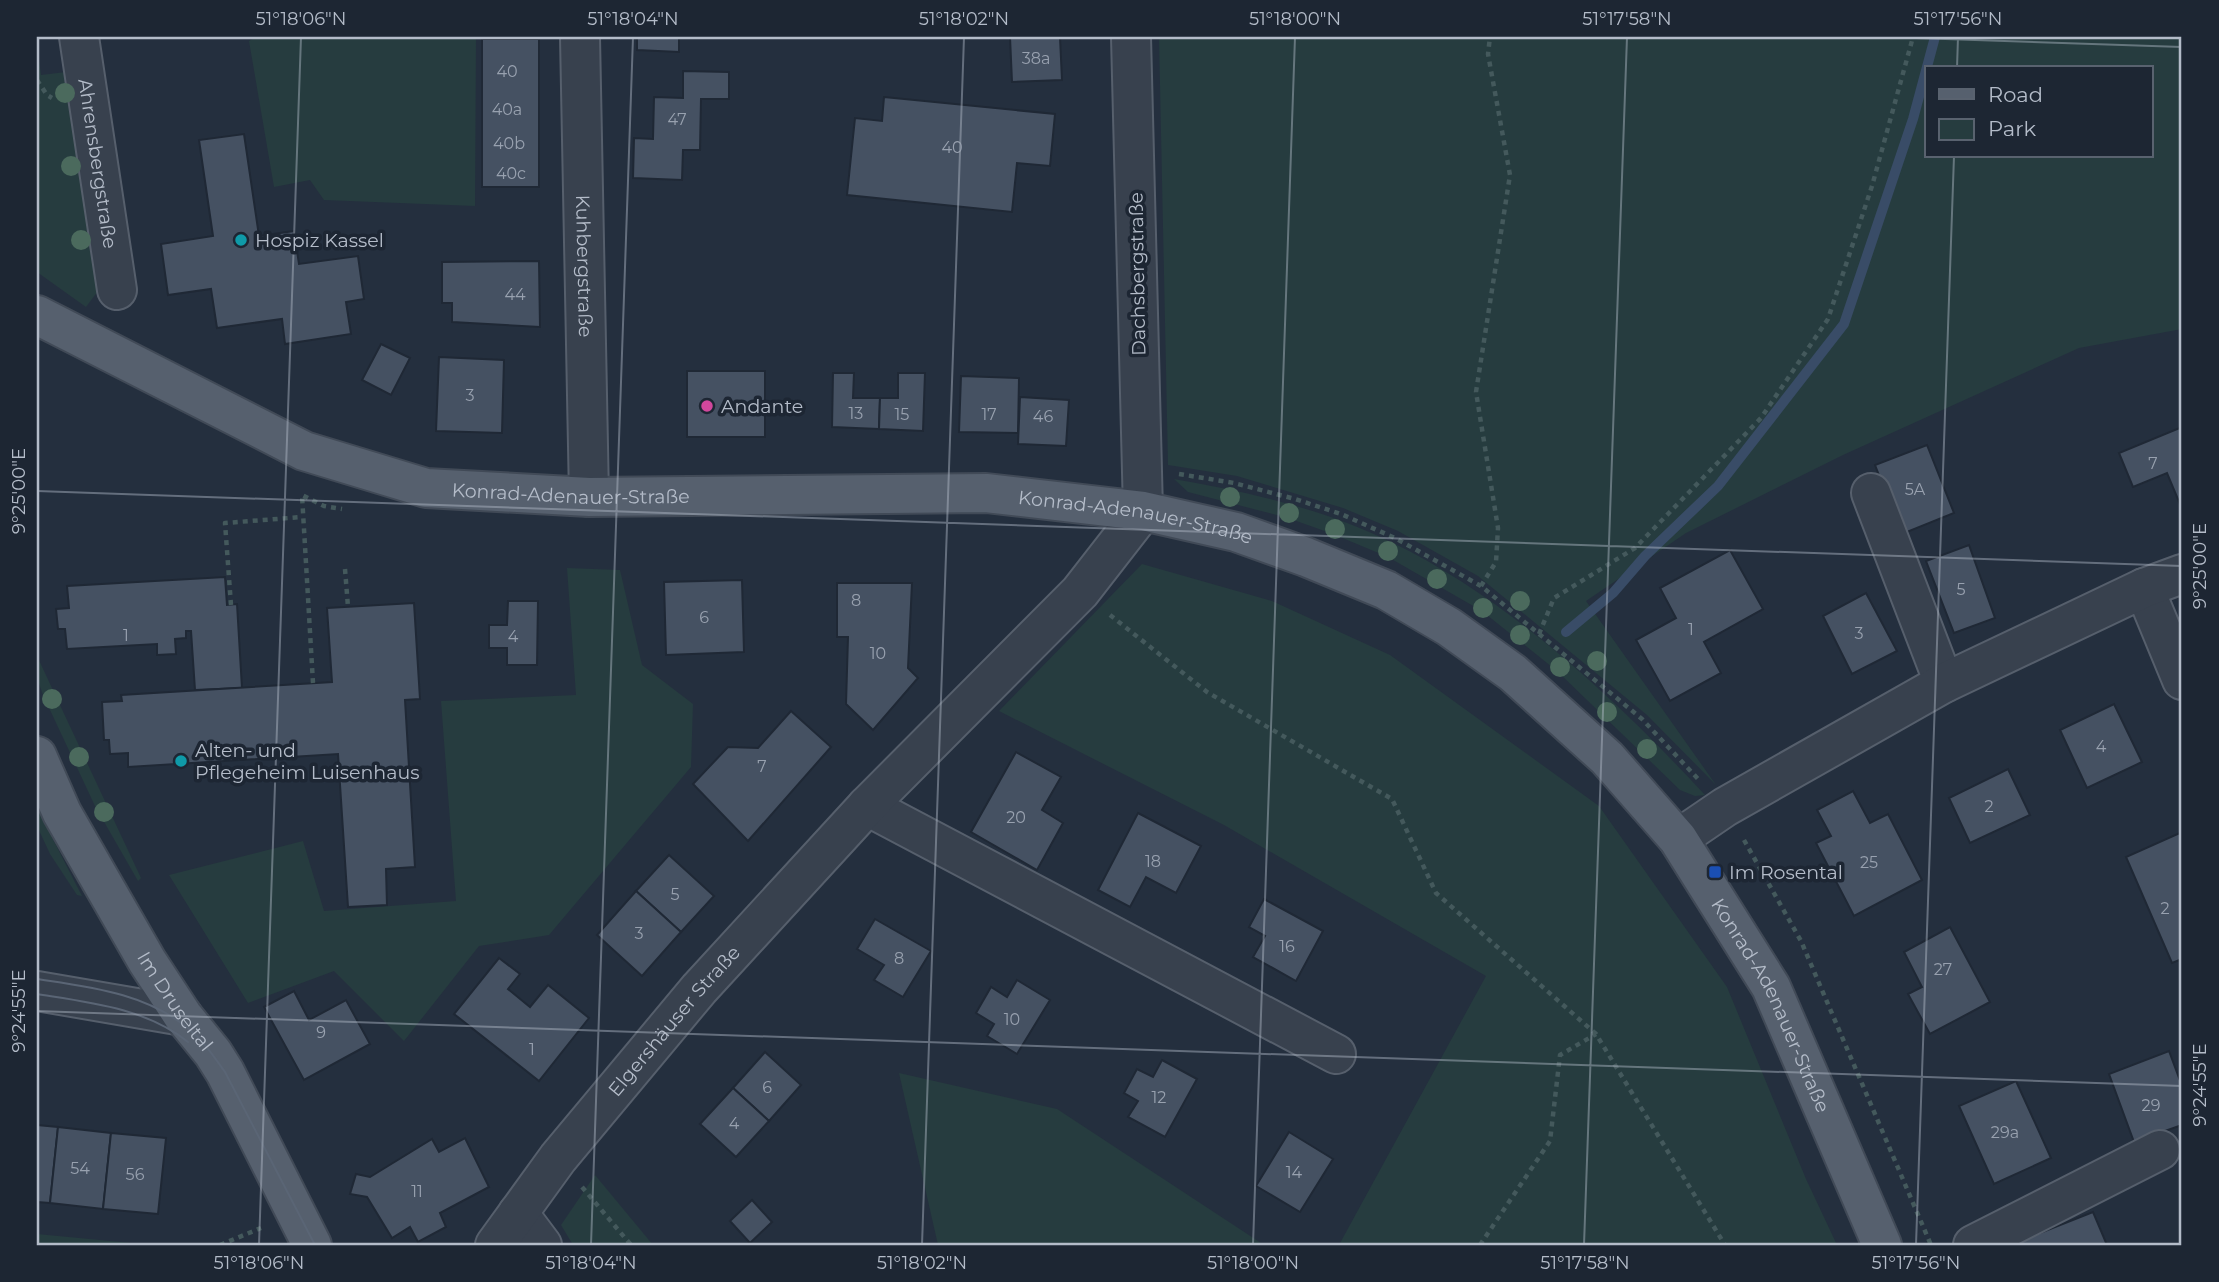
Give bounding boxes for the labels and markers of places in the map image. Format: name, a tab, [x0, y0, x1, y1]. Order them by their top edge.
place label: Hospiz Kassel	[255, 229, 384, 252]
marker: Hospiz Kassel	[233, 232, 249, 248]
place label: Andante	[721, 395, 803, 418]
marker: Andante	[699, 398, 715, 414]
place label: Alten- und Pflegeheim Luisenhaus	[195, 739, 419, 784]
marker: Alten- und Pflegeheim Luisenhaus	[173, 753, 189, 769]
place label: Im Rosental	[1729, 861, 1843, 884]
marker: Im Rosental	[1707, 864, 1723, 880]

